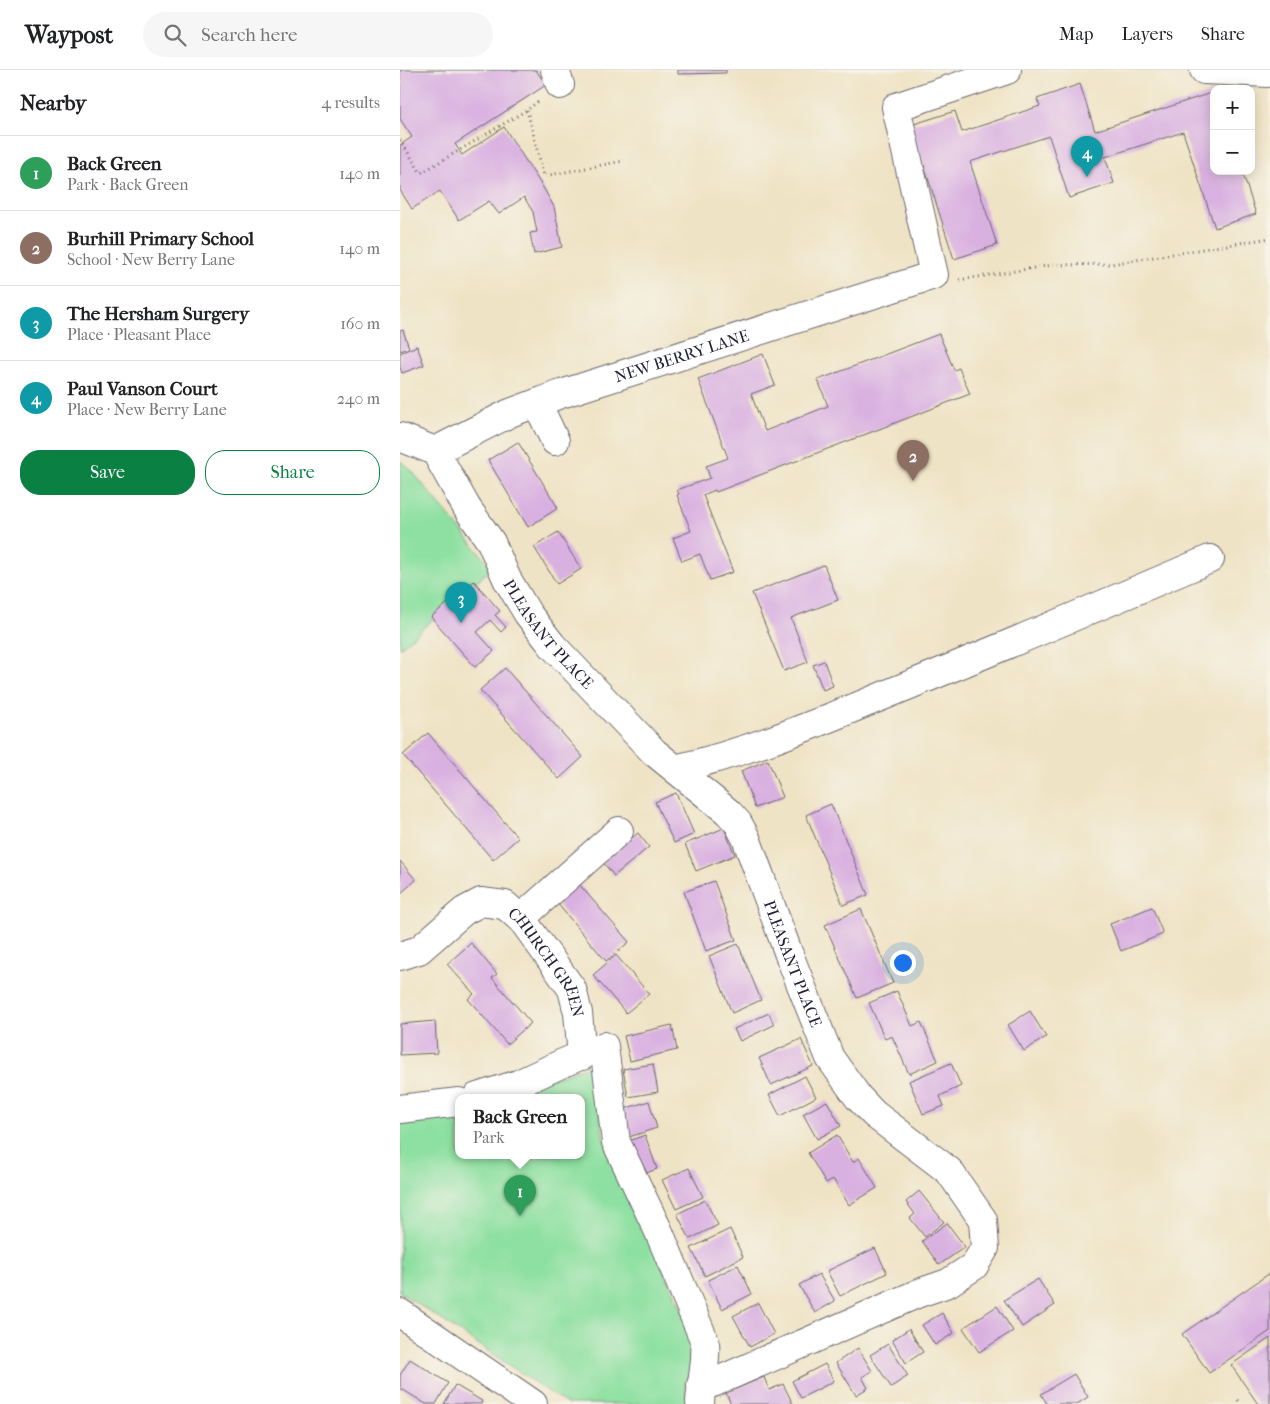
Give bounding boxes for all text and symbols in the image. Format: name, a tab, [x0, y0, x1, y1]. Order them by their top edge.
search box	[143, 12, 493, 57]
text: Waypost	[25, 21, 113, 49]
icon: search	[161, 21, 189, 49]
text: Search here	[201, 24, 297, 46]
text: Map	[1059, 24, 1093, 45]
text: Layers	[1121, 24, 1173, 45]
text: Share	[1201, 24, 1245, 45]
map controls	[1210, 85, 1255, 175]
button: +	[1210, 85, 1255, 130]
text: Nearby	[20, 91, 86, 115]
text: 4 results	[322, 93, 380, 112]
button: −	[1210, 130, 1255, 175]
pin: 4	[1071, 136, 1103, 177]
text: Back Green	[67, 153, 162, 175]
text: 1	[33, 164, 39, 183]
text: 140 m	[339, 164, 380, 183]
text: Park · Back Green	[67, 175, 189, 194]
text: Burhill Primary School	[67, 228, 254, 250]
text: 2	[32, 239, 40, 258]
text: 140 m	[339, 239, 380, 258]
text: School · New Berry Lane	[67, 250, 235, 269]
text: The Hersham Surgery	[67, 303, 249, 325]
text: 3	[33, 314, 39, 333]
text: 160 m	[340, 314, 380, 333]
text: Place · Pleasant Place	[67, 325, 211, 344]
street label: NEW BERRY LANE	[612, 325, 751, 386]
text: Paul Vanson Court	[67, 378, 218, 400]
text: 4	[31, 389, 41, 408]
text: 240 m	[337, 389, 380, 408]
text: Place · New Berry Lane	[67, 400, 227, 419]
pin: 2	[897, 440, 929, 481]
button: Save	[20, 450, 195, 495]
button: Share	[205, 450, 380, 495]
street label: PLEASANT PLACE	[500, 576, 598, 692]
pin: 3	[445, 582, 477, 623]
street label: PLEASANT PLACE	[760, 897, 826, 1030]
street label: CHURCH GREEN	[505, 903, 588, 1019]
your location	[890, 950, 916, 976]
popup	[455, 1094, 585, 1159]
text: Back Green	[473, 1106, 567, 1128]
text: Park	[473, 1128, 505, 1147]
pin: 1	[504, 1175, 536, 1216]

